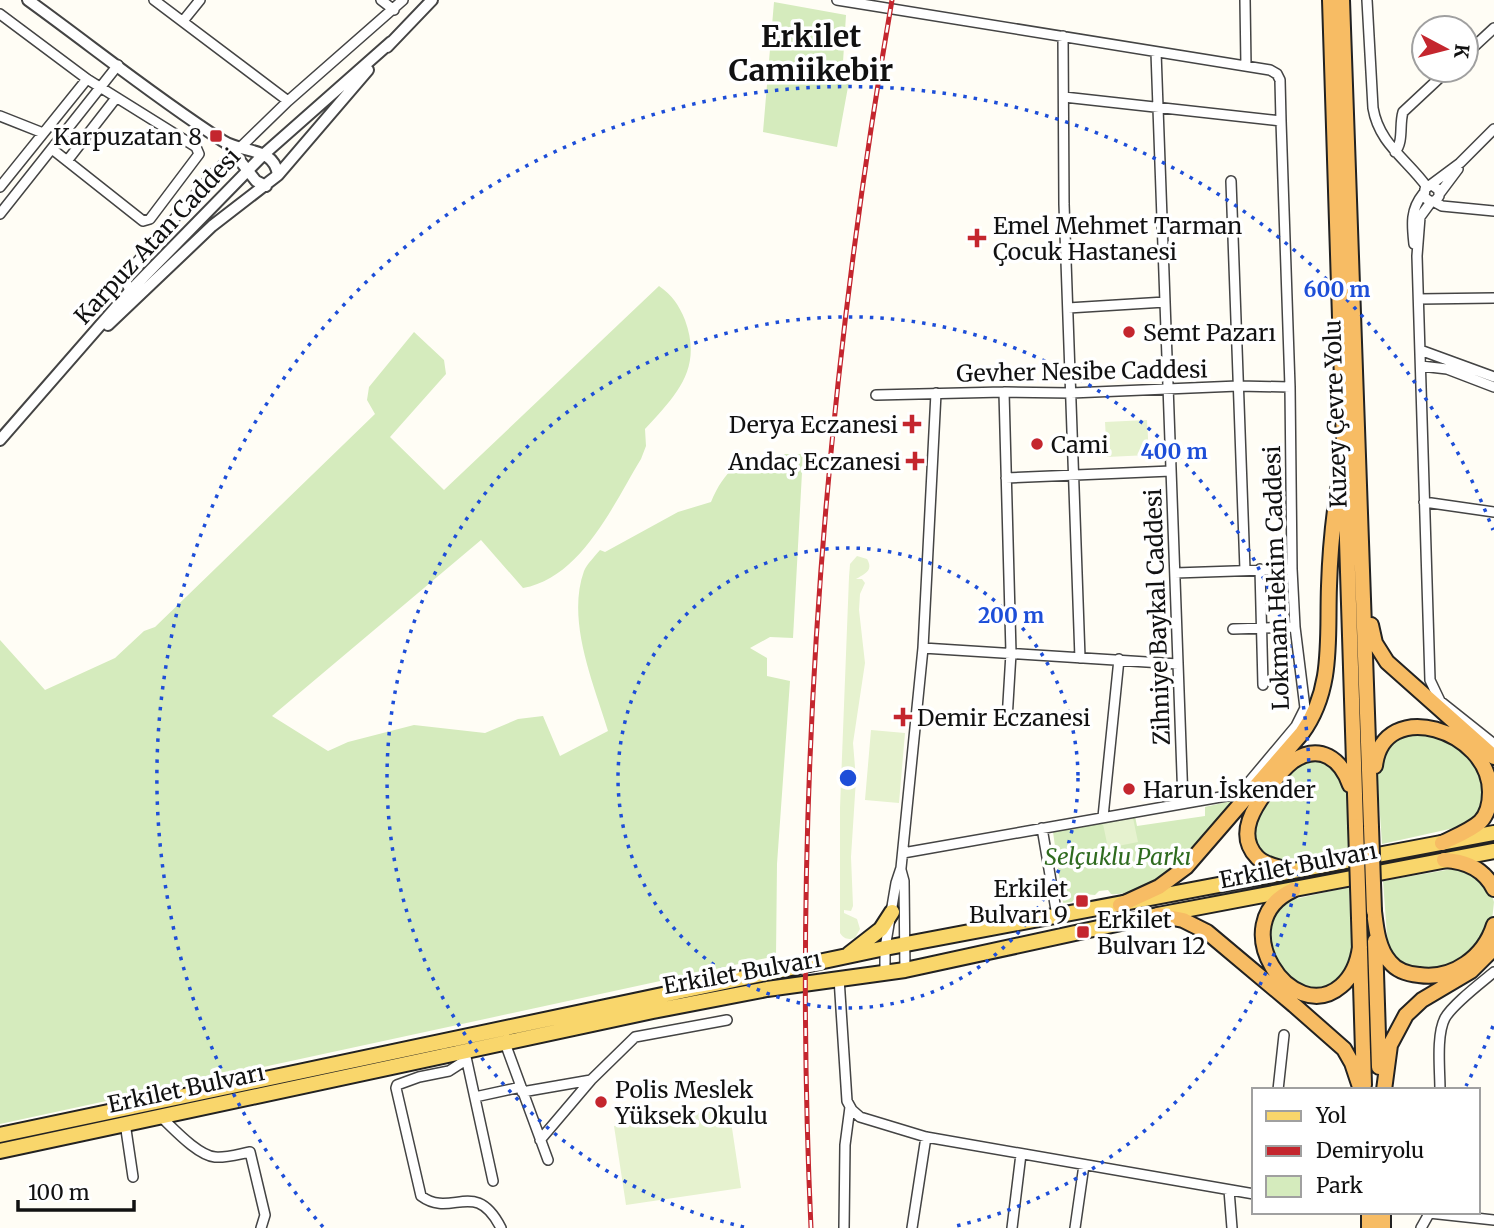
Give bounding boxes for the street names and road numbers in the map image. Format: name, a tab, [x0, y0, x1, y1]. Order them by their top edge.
street label: Karpuz Atan Caddesi	[68, 142, 246, 330]
street label: Kuzey Çevre Yolu	[1317, 319, 1353, 509]
street label: Gevher Nesibe Caddesi	[956, 354, 1208, 388]
street label: Lokman Hekim Caddesi	[1257, 445, 1295, 711]
street label: Zihniye Baykal Caddesi	[1138, 488, 1176, 746]
street label: Erkilet Bulvarı	[1217, 836, 1379, 894]
street label: Erkilet Bulvarı	[661, 944, 823, 1000]
street label: Erkilet Bulvarı	[105, 1057, 267, 1119]

